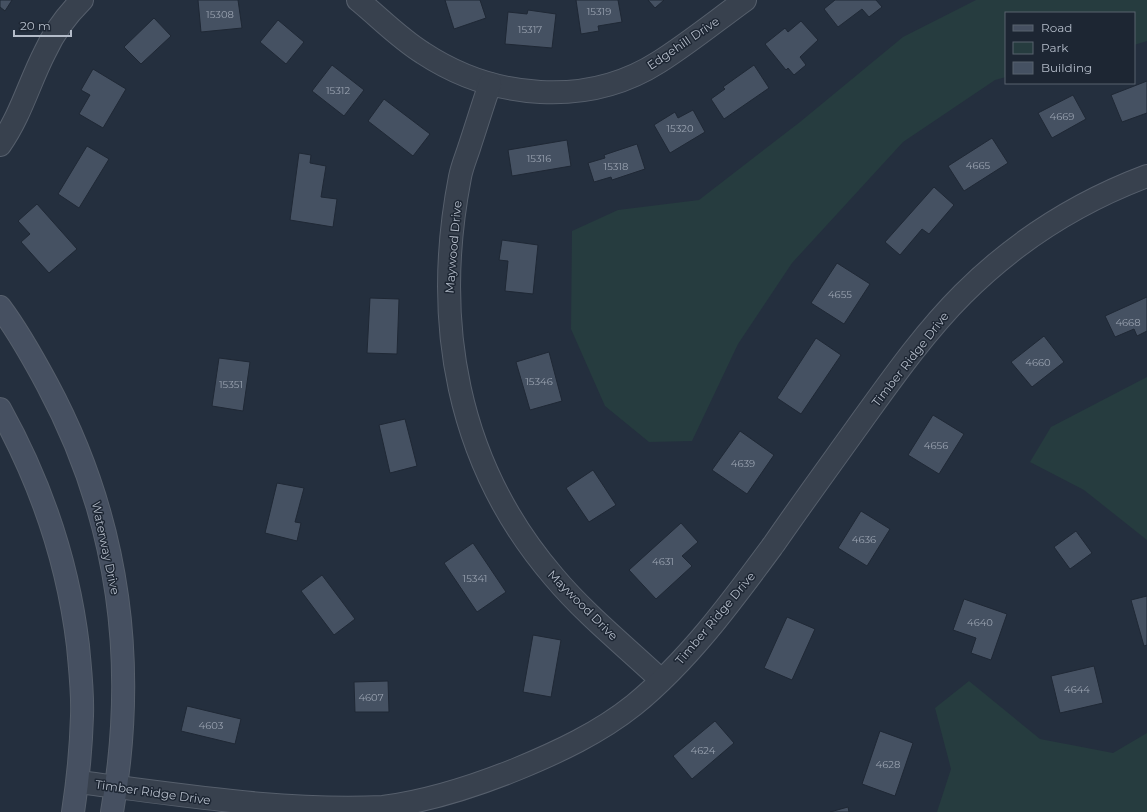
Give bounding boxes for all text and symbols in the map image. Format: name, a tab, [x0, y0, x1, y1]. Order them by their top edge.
house number: 15319	[587, 5, 611, 18]
house number: 15308	[206, 8, 234, 21]
scale bar	[14, 12, 71, 38]
legend	[1005, 12, 1135, 84]
street label: Edgehill Drive	[644, 13, 722, 73]
text: 20 m	[20, 18, 51, 33]
text: Road	[1041, 20, 1072, 35]
house number: 15317	[518, 23, 542, 36]
text: Park	[1041, 40, 1069, 55]
text: Building	[1041, 60, 1092, 75]
house number: 15312	[326, 84, 350, 97]
house number: 4669	[1050, 110, 1074, 123]
house number: 15320	[666, 122, 694, 135]
house number: 15316	[527, 152, 551, 165]
house number: 4665	[966, 159, 991, 172]
house number: 15318	[604, 160, 628, 173]
street label: Maywood Drive	[441, 200, 465, 294]
house number: 4655	[828, 288, 852, 301]
street label: Timber Ridge Drive	[868, 309, 952, 409]
house number: 4668	[1115, 316, 1141, 329]
house number: 4660	[1025, 356, 1051, 369]
house number: 15346	[525, 375, 553, 388]
house number: 15351	[219, 378, 243, 391]
house number: 4656	[924, 439, 948, 452]
house number: 4639	[731, 457, 755, 470]
street label: Waterway Drive	[89, 500, 123, 596]
house number: 4636	[852, 533, 876, 546]
house number: 4631	[652, 555, 674, 568]
street label: Maywood Drive	[545, 567, 621, 643]
street label: Timber Ridge Drive	[672, 569, 758, 667]
house number: 15341	[463, 572, 487, 585]
house number: 4640	[967, 616, 993, 629]
house number: 4644	[1064, 683, 1090, 696]
house number: 4607	[358, 691, 384, 704]
house number: 4603	[199, 719, 224, 732]
house number: 4624	[691, 744, 716, 757]
house number: 4628	[876, 758, 900, 771]
street label: Timber Ridge Drive	[94, 776, 212, 808]

